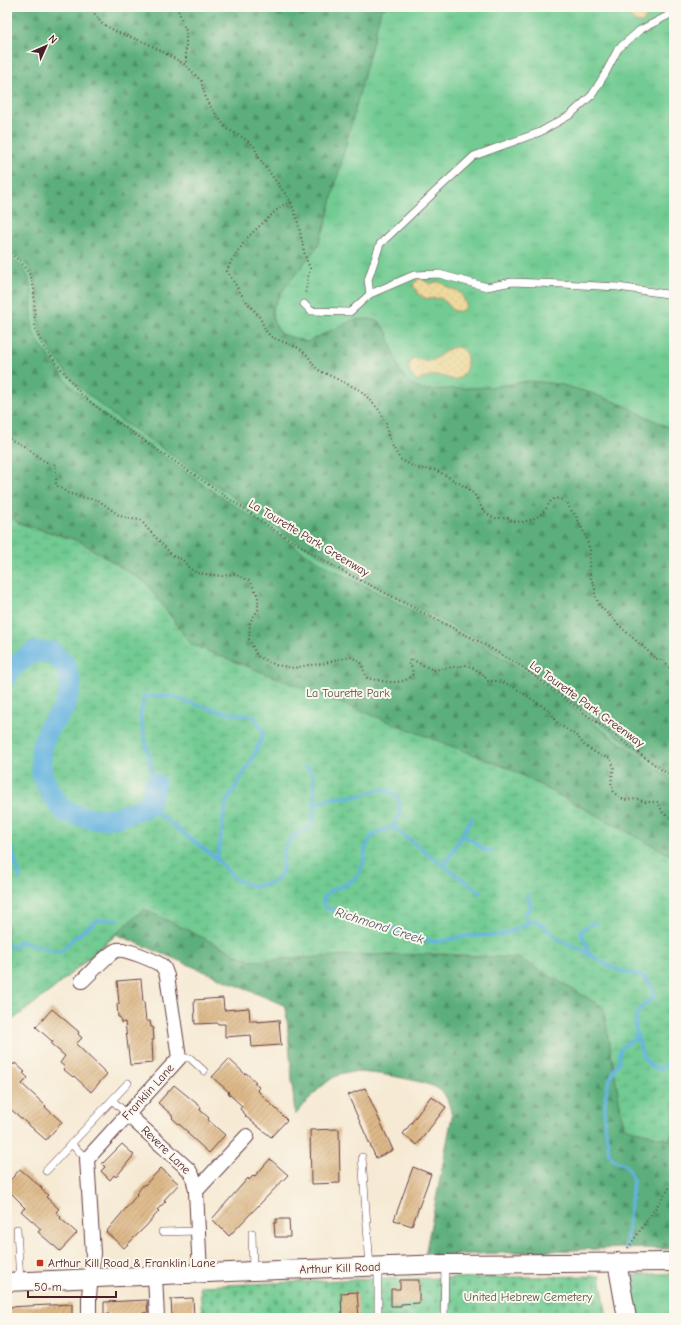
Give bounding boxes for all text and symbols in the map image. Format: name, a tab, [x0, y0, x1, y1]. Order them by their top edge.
north arrow	[26, 26, 66, 66]
text: N	[46, 32, 60, 46]
street label: La Tourette Park Greenway	[246, 496, 372, 580]
street label: La Tourette Park Greenway	[527, 658, 647, 751]
park label: La Tourette Park	[306, 686, 390, 700]
water label: Richmond Creek	[334, 904, 427, 947]
street label: Franklin Lane	[119, 1061, 177, 1123]
street label: Revere Lane	[138, 1123, 194, 1177]
place label: Arthur Kill Road & Franklin Lane	[48, 1256, 216, 1270]
marker: Arthur Kill Road & Franklin Lane	[35, 1258, 45, 1268]
street label: Arthur Kill Road	[299, 1260, 381, 1276]
scale bar	[28, 1273, 116, 1299]
text: 50 m	[34, 1280, 62, 1294]
park label: United Hebrew Cemetery	[464, 1290, 593, 1304]

